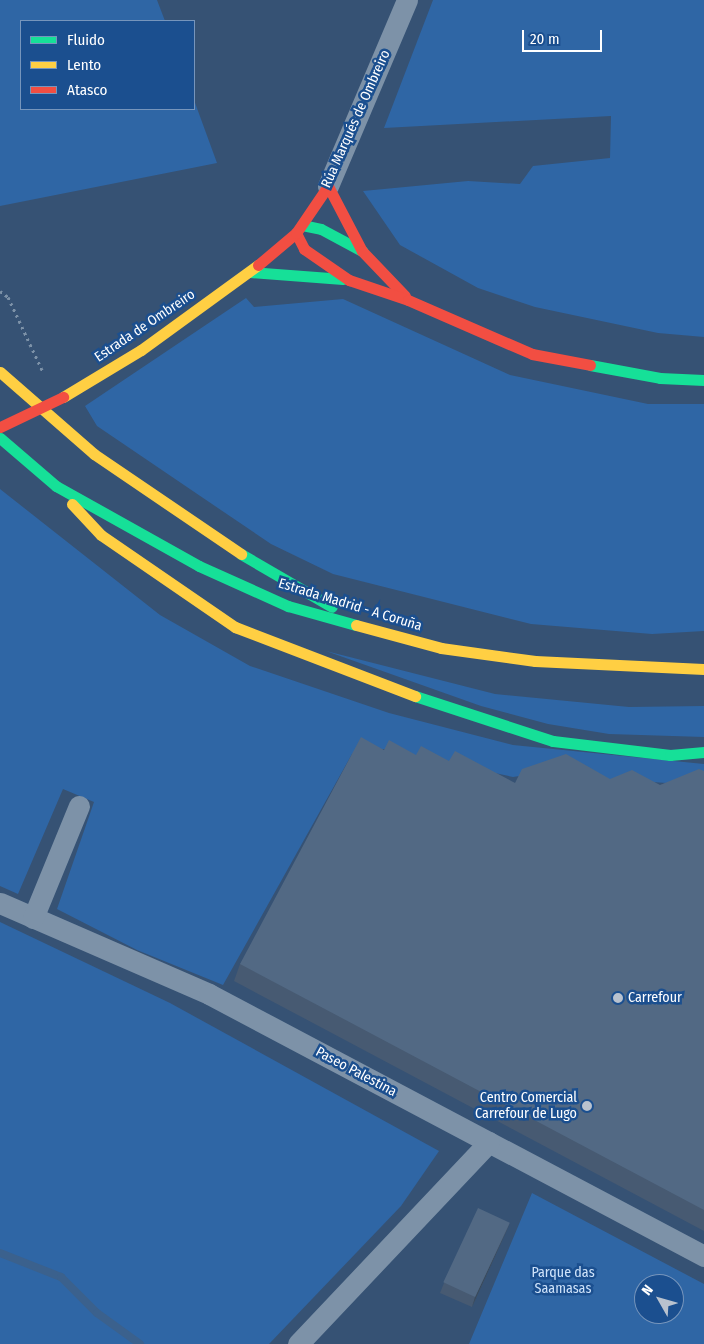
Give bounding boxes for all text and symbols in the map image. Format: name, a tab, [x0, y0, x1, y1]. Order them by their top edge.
legend	[20, 20, 195, 110]
scale bar	[524, 20, 604, 52]
text: 20 m	[530, 30, 560, 48]
text: Fluido	[67, 31, 105, 49]
street label: Rúa Marqués de Ombreiro	[318, 48, 394, 190]
text: Lento	[67, 56, 101, 74]
text: Atasco	[67, 81, 107, 99]
street label: Estrada de Ombreiro	[92, 286, 198, 366]
street label: Estrada Madrid - A Coruña	[276, 575, 424, 635]
place label: Carrefour	[628, 990, 682, 1006]
marker: Carrefour	[612, 992, 624, 1004]
street label: Paseo Palestina	[313, 1044, 399, 1100]
place label: Centro Comercial Carrefour de Lugo	[475, 1090, 577, 1122]
marker: Centro Comercial Carrefour de Lugo	[581, 1100, 593, 1112]
park label: Parque das Saamasas	[531, 1265, 595, 1298]
north arrow	[634, 1274, 684, 1324]
text: N	[638, 1282, 657, 1299]

